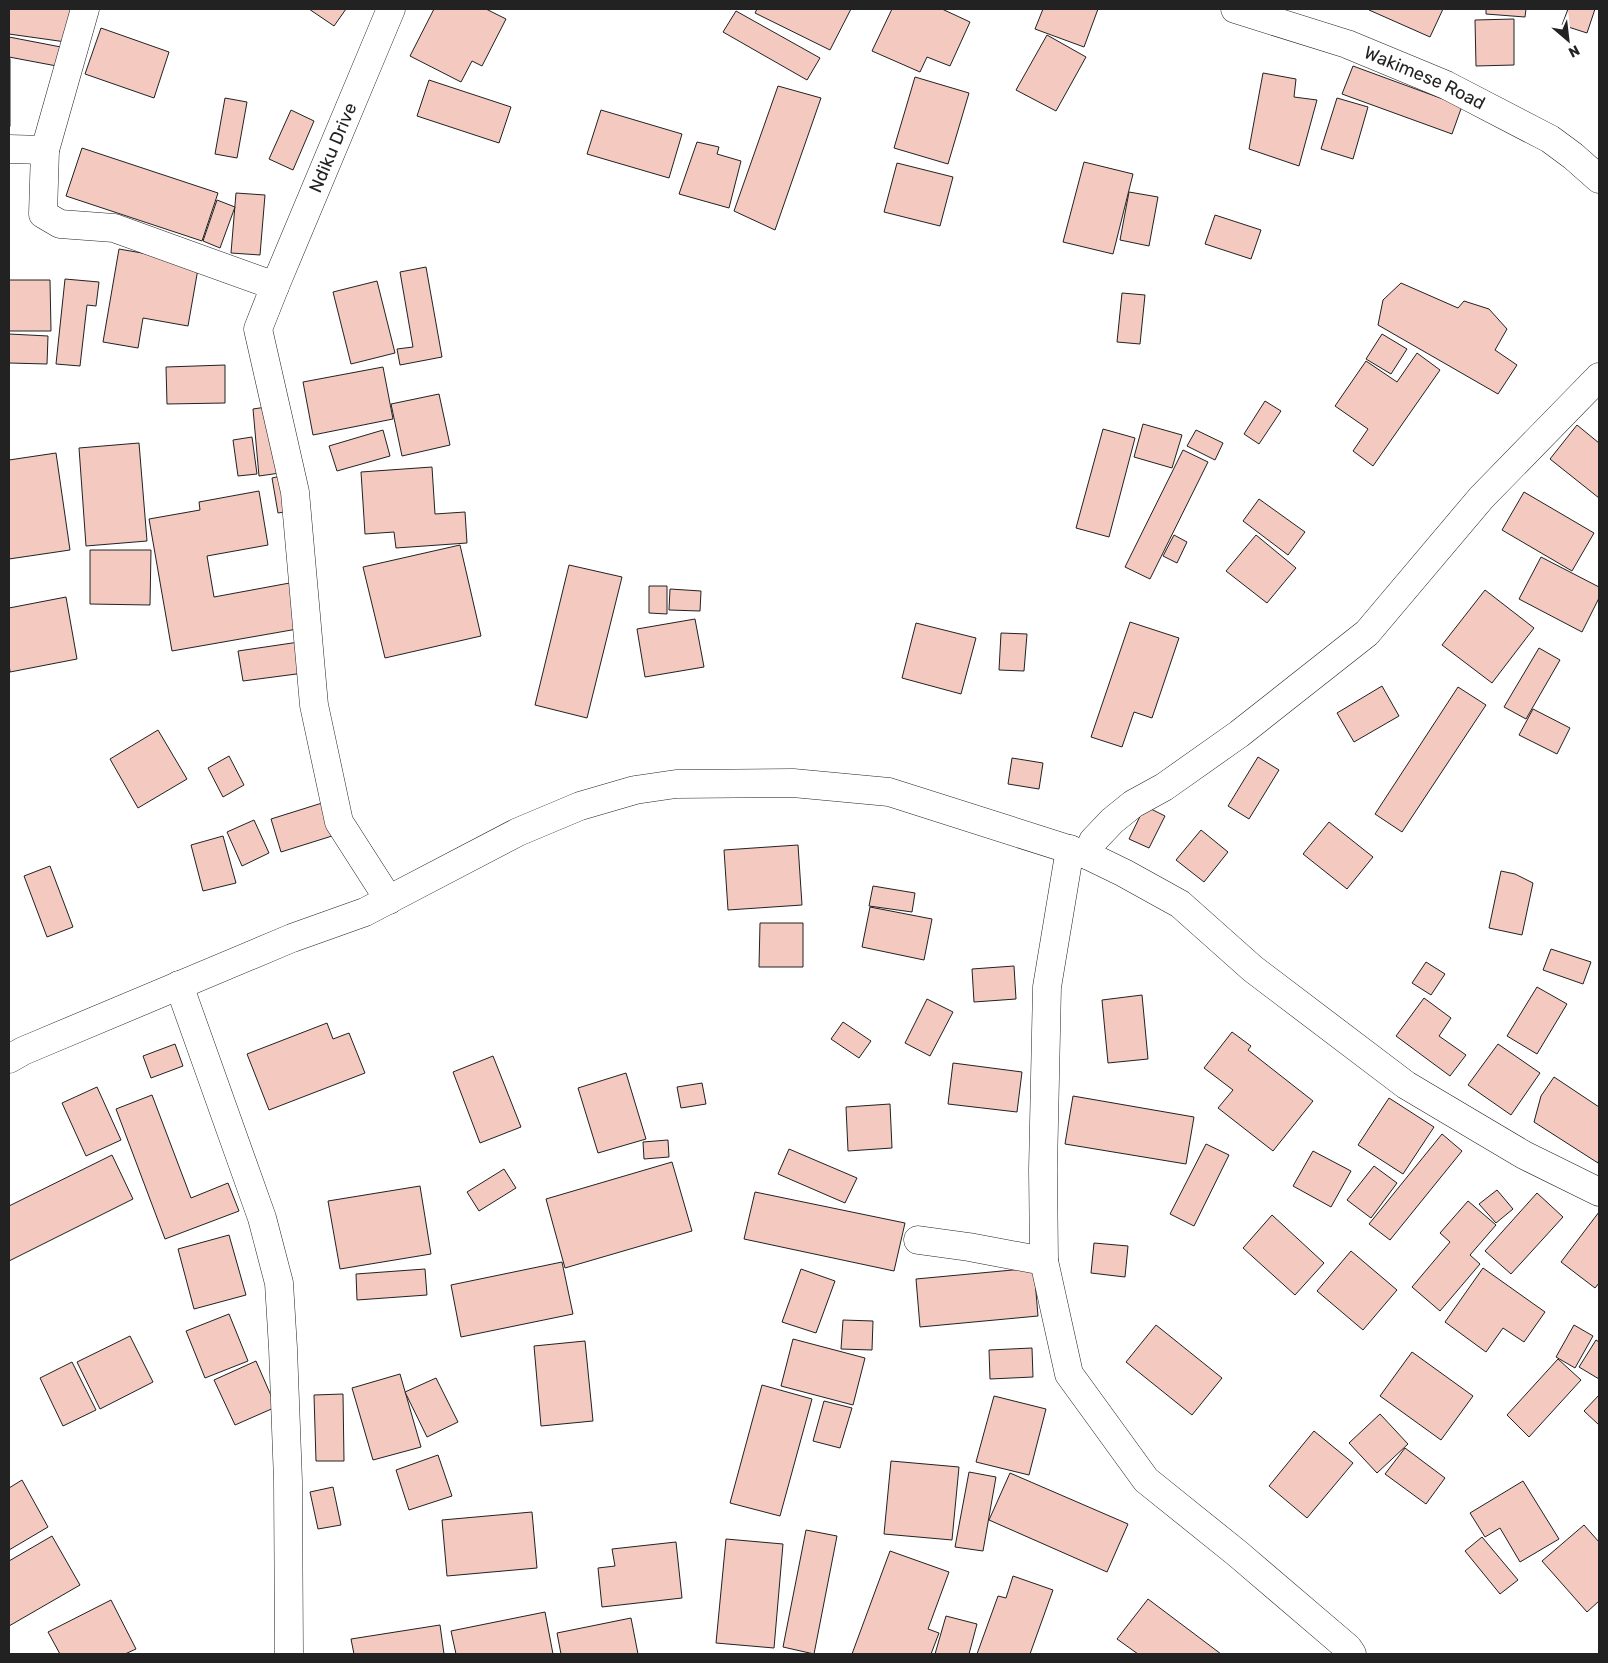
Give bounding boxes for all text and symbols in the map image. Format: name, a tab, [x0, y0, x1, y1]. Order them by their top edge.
north arrow	[1543, 15, 1593, 65]
street label: Wakimese Road	[1361, 41, 1489, 114]
text: N	[1565, 41, 1582, 61]
street label: Ndiku Drive	[304, 99, 362, 196]

